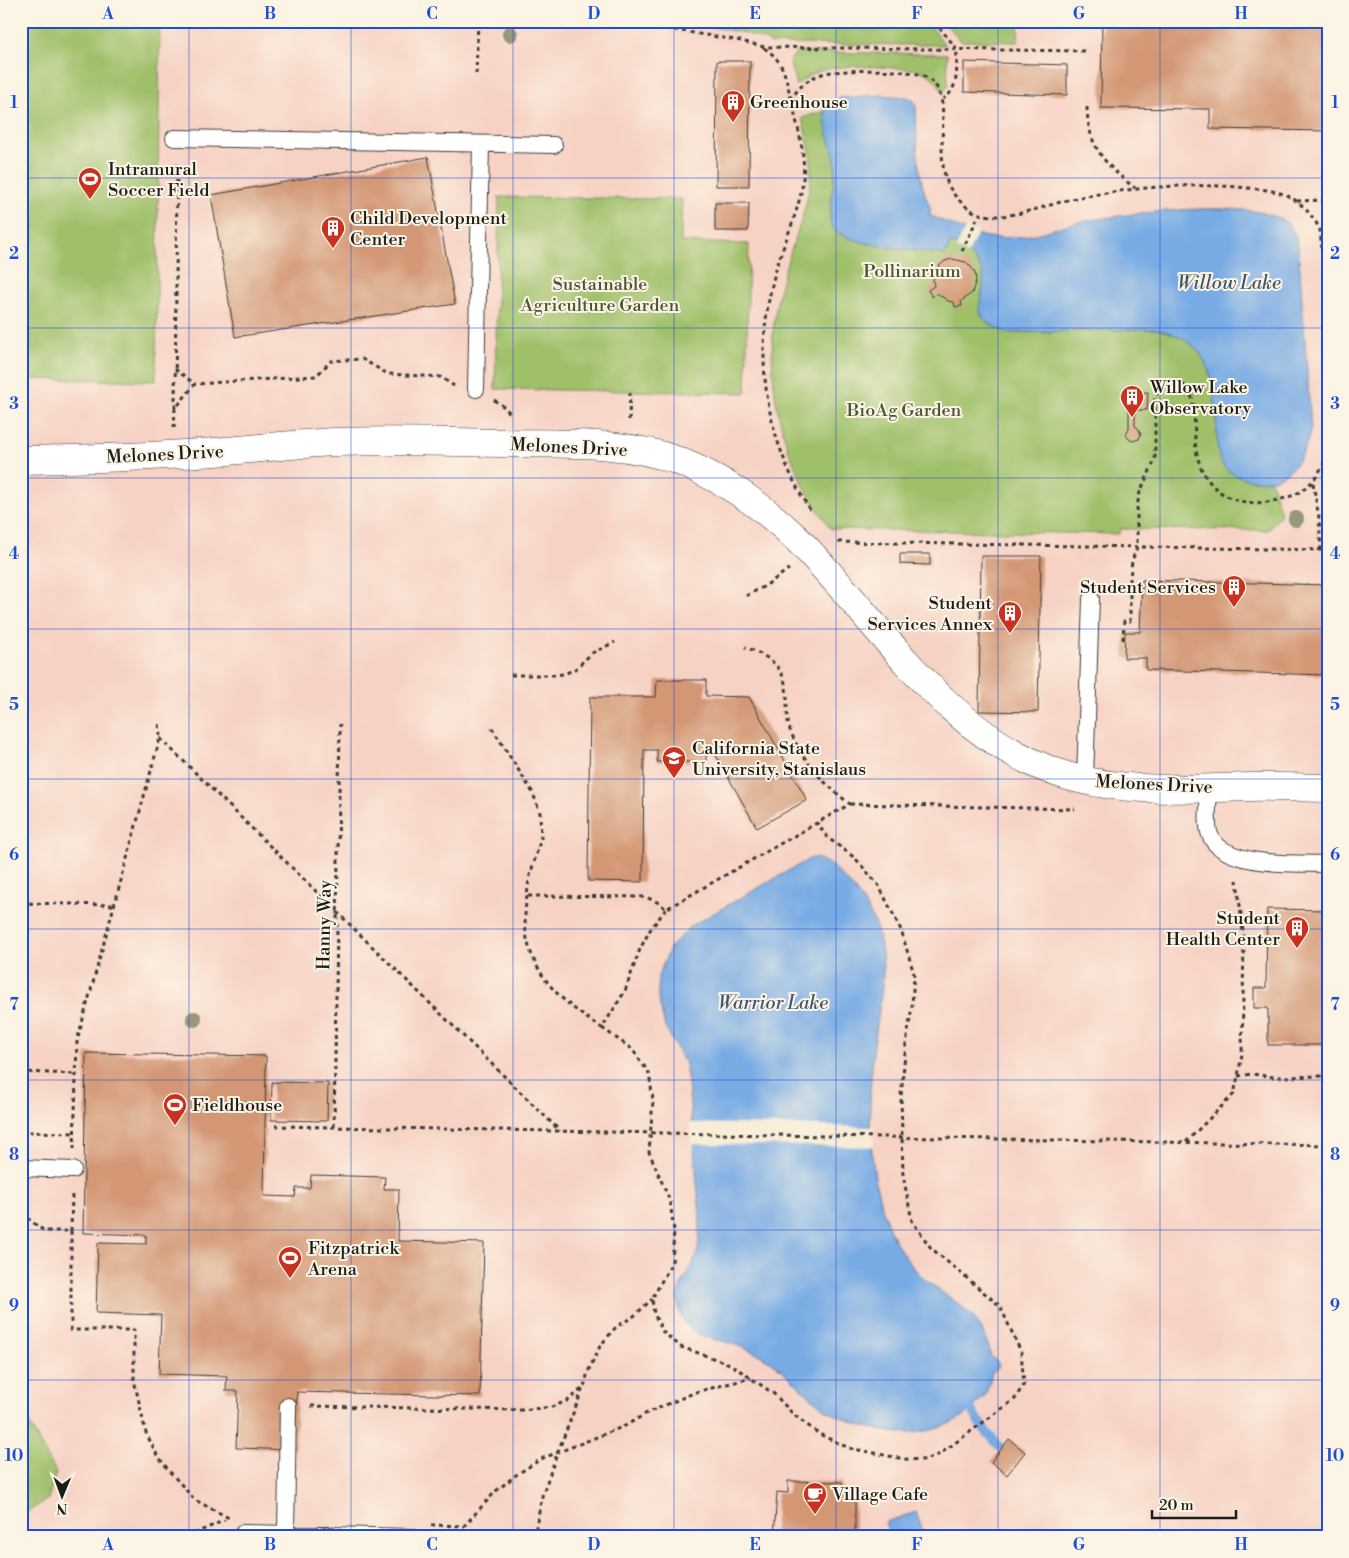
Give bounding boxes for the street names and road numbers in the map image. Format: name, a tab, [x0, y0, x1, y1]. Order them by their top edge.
street label: Melones Drive	[510, 433, 628, 462]
street label: Melones Drive	[106, 440, 224, 469]
street label: Melones Drive	[1095, 770, 1213, 799]
street label: Hanny Way	[312, 879, 337, 970]

